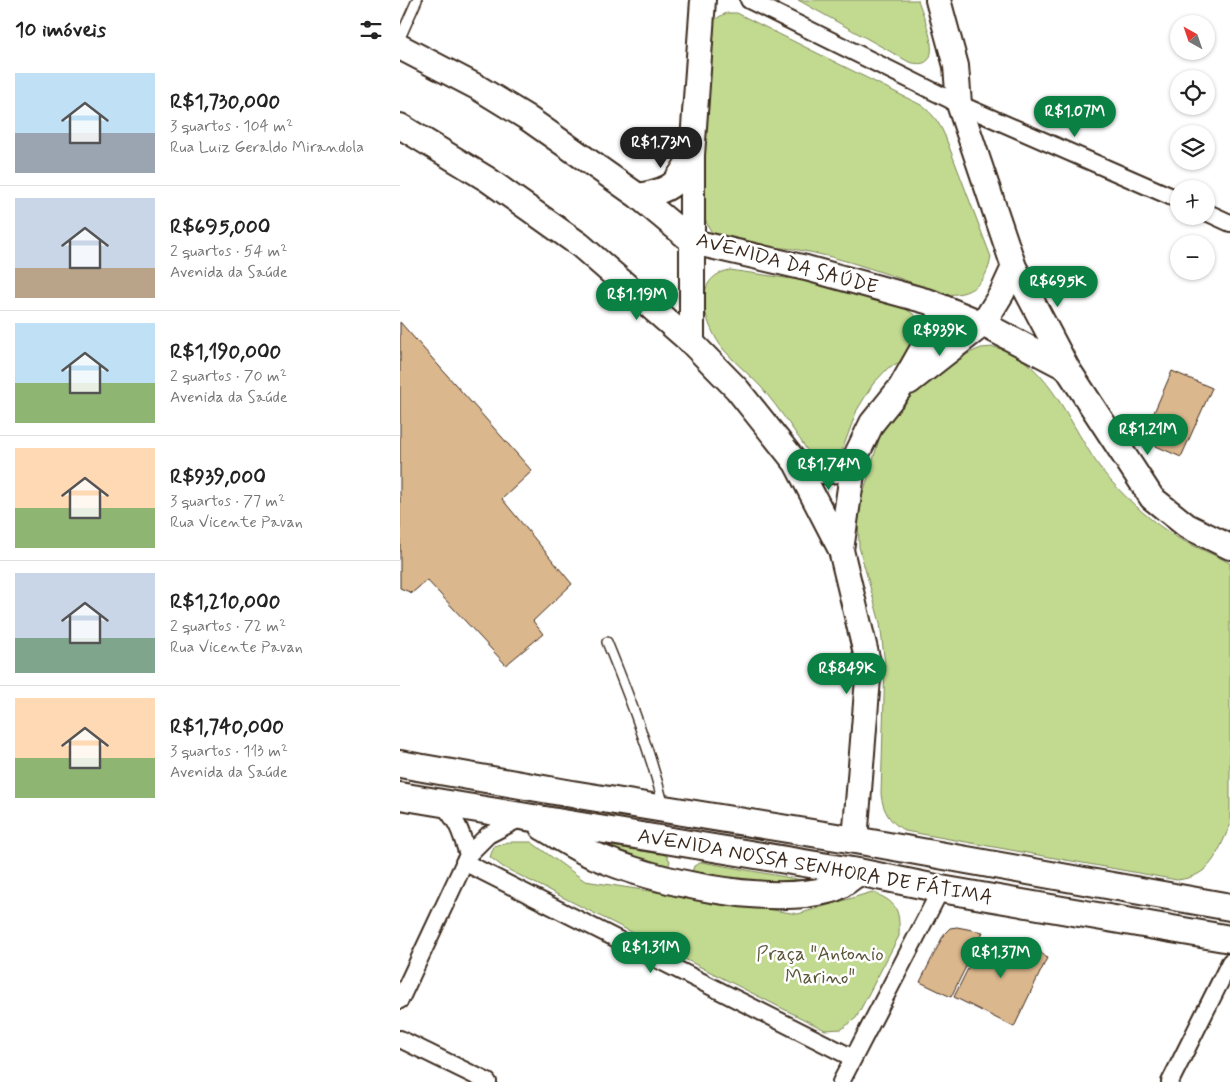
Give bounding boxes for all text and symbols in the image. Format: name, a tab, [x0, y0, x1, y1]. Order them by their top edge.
north arrow	[1170, 15, 1215, 60]
map controls	[1170, 15, 1215, 280]
text: 10 imóveis	[15, 16, 106, 44]
icon: filters	[357, 16, 385, 44]
button: locate	[1170, 70, 1215, 115]
text: R$1,730,000	[170, 88, 280, 116]
icon: home	[55, 93, 115, 153]
pin: R$1.07M	[1029, 96, 1121, 138]
text: R$1.07M	[1045, 101, 1105, 122]
text: 3 quartos · 104 m²	[170, 116, 293, 137]
button: layers	[1170, 125, 1215, 170]
pin: R$1.73M	[615, 126, 707, 169]
text: R$1.73M	[631, 132, 691, 153]
text: Rua Luiz Geraldo Mirandola	[170, 137, 364, 158]
button: +	[1170, 180, 1215, 225]
text: R$695,000	[170, 213, 270, 241]
icon: home	[55, 218, 115, 278]
street label: AVENIDA DA SAÚDE	[693, 227, 881, 301]
button: −	[1170, 235, 1215, 280]
text: 2 quartos · 54 m²	[170, 241, 287, 262]
text: Avenida da Saúde	[170, 262, 288, 283]
pin: R$695K	[1017, 266, 1099, 308]
text: R$695K	[1030, 271, 1086, 292]
pin: R$1.19M	[591, 278, 683, 321]
text: R$1.19M	[607, 284, 667, 305]
pin: R$939K	[899, 314, 981, 357]
text: R$939K	[913, 320, 967, 341]
text: R$1,190,000	[170, 338, 281, 366]
icon: home	[55, 343, 115, 403]
text: 2 quartos · 70 m²	[170, 366, 287, 387]
text: Avenida da Saúde	[170, 387, 288, 408]
pin: R$1.21M	[1102, 414, 1194, 456]
text: R$1.21M	[1119, 419, 1177, 440]
pin: R$1.74M	[783, 448, 875, 491]
text: R$1.74M	[798, 454, 860, 475]
text: R$939,000	[170, 463, 266, 491]
icon: home	[55, 468, 115, 528]
text: 3 quartos · 77 m²	[170, 491, 285, 512]
text: Rua Vicente Pavan	[170, 512, 303, 533]
text: R$1,210,000	[170, 588, 280, 616]
icon: home	[55, 593, 115, 653]
text: 2 quartos · 72 m²	[170, 616, 286, 637]
text: Rua Vicente Pavan	[170, 637, 303, 658]
pin: R$849K	[806, 652, 888, 695]
text: R$849K	[818, 658, 876, 679]
text: R$1,740,000	[170, 713, 284, 741]
icon: home	[55, 718, 115, 778]
text: 3 quartos · 113 m²	[170, 741, 288, 762]
text: Avenida da Saúde	[170, 762, 288, 783]
street label: AVENIDA NOSSA SENHORA DE FÁTIMA	[636, 822, 994, 912]
pin: R$1.31M	[605, 932, 697, 974]
pin: R$1.37M	[955, 936, 1047, 979]
text: R$1.31M	[622, 937, 680, 958]
park label: Praça "Antonio Marino"	[756, 941, 884, 991]
text: R$1.37M	[972, 942, 1030, 963]

